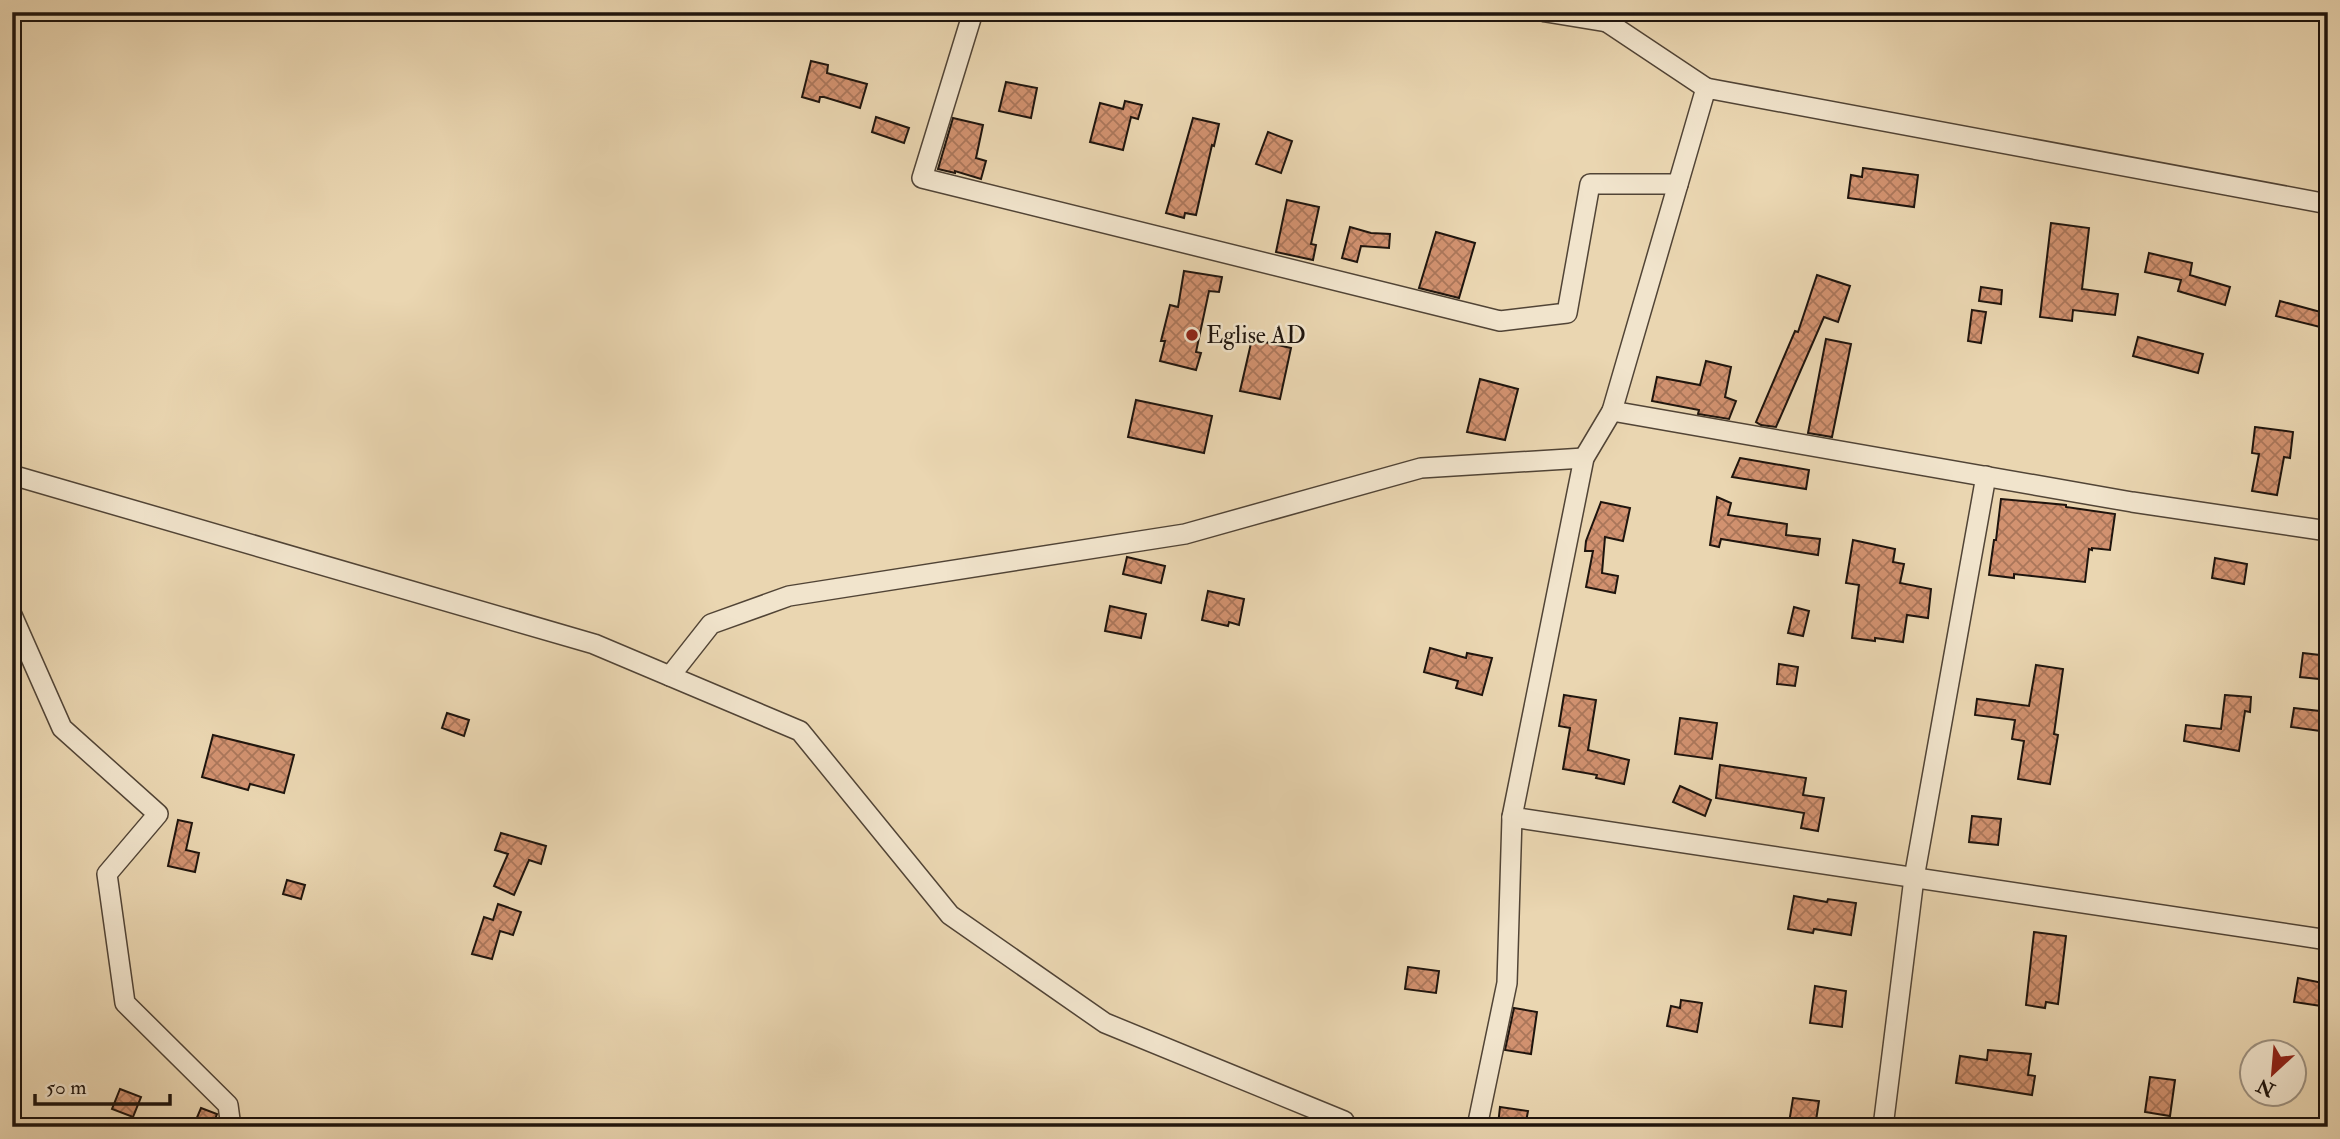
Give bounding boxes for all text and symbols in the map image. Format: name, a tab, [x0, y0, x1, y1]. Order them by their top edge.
place label: Eglise AD	[1206, 320, 1306, 351]
marker: Eglise AD	[1184, 327, 1200, 343]
north arrow	[2238, 1038, 2308, 1108]
scale bar	[35, 1062, 170, 1106]
text: N	[2252, 1072, 2280, 1102]
text: 50 m	[46, 1074, 87, 1101]

